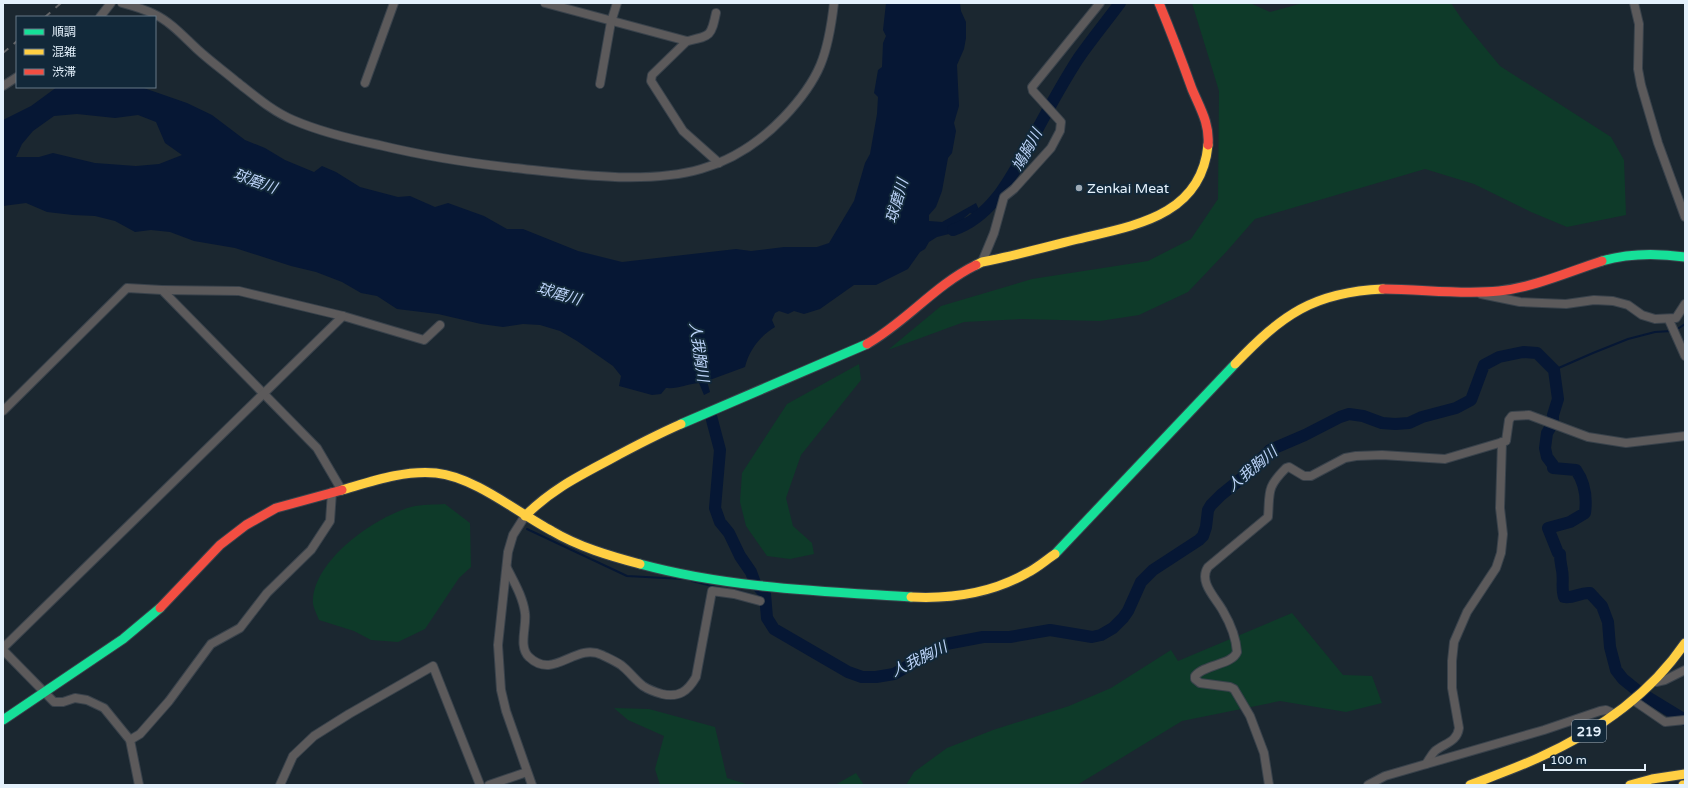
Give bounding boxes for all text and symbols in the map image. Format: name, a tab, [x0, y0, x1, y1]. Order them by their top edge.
legend	[16, 16, 156, 88]
text: 順調	[52, 25, 76, 39]
text: 混雑	[52, 45, 76, 59]
text: 渋滞	[52, 65, 76, 79]
water label: 鳩胸川	[1008, 124, 1047, 174]
water label: 球磨川	[231, 165, 281, 198]
water label: 球磨川	[882, 175, 912, 225]
place label: Zenkai Meat	[1087, 180, 1170, 197]
marker: Zenkai Meat	[1074, 183, 1084, 193]
water label: 球磨川	[535, 279, 585, 309]
water label: 人我胸川	[686, 321, 712, 385]
water label: 人我胸川	[1223, 442, 1282, 495]
water label: 人我胸川	[888, 637, 952, 680]
road number: 219	[1572, 720, 1606, 742]
scale bar	[1544, 746, 1645, 772]
text: 100 m	[1550, 753, 1587, 767]

